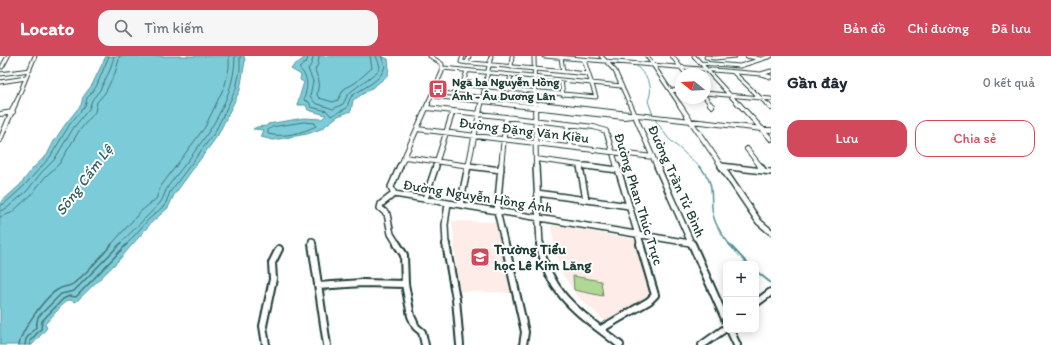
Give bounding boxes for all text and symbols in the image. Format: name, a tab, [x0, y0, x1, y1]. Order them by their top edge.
search box	[98, 10, 378, 46]
text: Locato	[20, 17, 74, 40]
icon: search	[112, 17, 134, 39]
text: Tìm kiếm	[144, 19, 204, 37]
text: Bản đồ	[843, 20, 886, 37]
text: Chỉ đường	[908, 20, 969, 37]
text: Đã lưu	[991, 20, 1031, 37]
north arrow	[675, 68, 711, 104]
text: Gần đây	[787, 72, 847, 92]
place label: Ngã ba Nguyễn Hồng Ánh - Âu Dương Lân	[451, 75, 560, 104]
text: 0 kết quả	[983, 75, 1035, 90]
bus stop icon: Ngã ba Nguyễn Hồng Ánh - Âu Dương Lân	[427, 78, 449, 100]
street label: Đường Đặng Văn Kiều	[458, 114, 590, 147]
button: Lưu	[787, 120, 907, 157]
button: Chia sẻ	[915, 120, 1035, 157]
street label: Đường Trần Tử Bình	[644, 123, 709, 240]
street label: Đường Phan Thúc Trực	[610, 131, 667, 268]
water label: Sông Cẩm Lệ	[52, 140, 118, 219]
street label: Đường Nguyễn Hồng Ánh	[402, 176, 554, 217]
place label: Trường Tiểu học Lê Kim Lăng	[493, 241, 592, 274]
school or university icon: Trường Tiểu học Lê Kim Lăng	[469, 246, 491, 268]
map controls	[723, 261, 759, 333]
button: +	[723, 261, 759, 297]
button: −	[723, 297, 759, 333]

